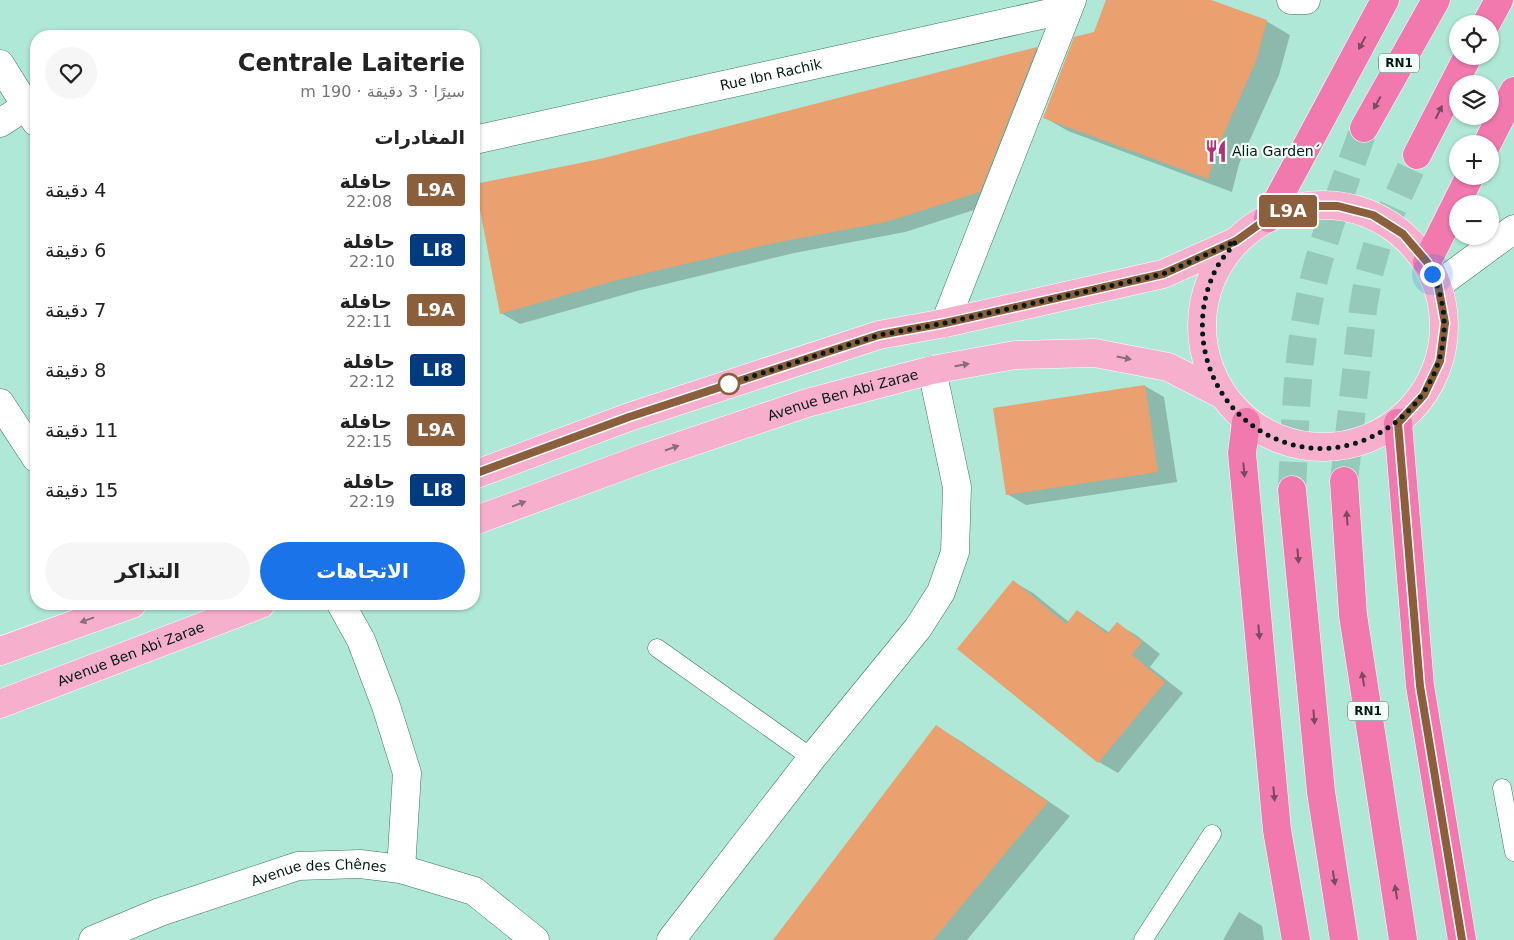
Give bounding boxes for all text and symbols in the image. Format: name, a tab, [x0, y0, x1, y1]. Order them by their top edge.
map controls	[1449, 15, 1499, 245]
button: locate	[1449, 15, 1499, 65]
one-way arrow	[1358, 36, 1366, 50]
button: heart	[45, 47, 97, 99]
text: Centrale Laiterie	[238, 49, 465, 77]
road number: RN1	[1379, 54, 1419, 72]
street label: Rue Ibn Rachik	[718, 55, 824, 94]
button: layers	[1449, 75, 1499, 125]
text: سيرًا · 3 دقيقة · 190 m	[300, 82, 465, 101]
one-way arrow	[1373, 96, 1381, 111]
one-way arrow	[1435, 104, 1443, 119]
text: المغادرات	[374, 126, 465, 148]
button: +	[1449, 135, 1499, 185]
restaurant icon: Alia Garden´	[1203, 138, 1229, 164]
place label: Alia Garden´	[1232, 143, 1321, 159]
text: حافلة	[340, 170, 392, 192]
text: 4 دقيقة	[45, 179, 106, 201]
text: L9A	[417, 179, 455, 200]
text: 22:08	[346, 192, 392, 211]
line badge: L9A	[1259, 195, 1317, 227]
button: −	[1449, 195, 1499, 245]
text: L9A	[1269, 200, 1307, 221]
text: حافلة	[342, 230, 395, 252]
text: 6 دقيقة	[45, 239, 106, 261]
text: LI8	[422, 239, 453, 260]
text: 22:10	[349, 252, 395, 271]
your location	[1420, 262, 1445, 287]
text: حافلة	[340, 290, 392, 312]
text: 7 دقيقة	[45, 299, 106, 321]
text: L9A	[417, 299, 455, 320]
text: 22:11	[346, 312, 392, 331]
text: حافلة	[342, 350, 395, 372]
one-way arrow	[1116, 355, 1132, 363]
text: 8 دقيقة	[45, 359, 106, 381]
text: LI8	[422, 359, 453, 380]
one-way arrow	[955, 360, 971, 368]
street label: Avenue Ben Abi Zarae	[765, 366, 920, 424]
text: 22:12	[349, 372, 395, 391]
unlabelled marker	[718, 373, 740, 395]
text: حافلة	[340, 410, 392, 432]
text: 11 دقيقة	[45, 419, 118, 441]
text: L9A	[417, 419, 455, 440]
text: 22:15	[346, 432, 392, 451]
one-way arrow	[665, 444, 680, 452]
one-way arrow	[1240, 462, 1248, 478]
text: حافلة	[342, 470, 395, 492]
text: 15 دقيقة	[45, 479, 118, 501]
text: LI8	[422, 479, 453, 500]
text: 22:19	[349, 492, 395, 511]
one-way arrow	[512, 500, 527, 508]
one-way arrow	[1342, 510, 1350, 526]
button: التذاكر	[45, 542, 250, 600]
button: الاتجاهات	[260, 542, 465, 600]
one-way arrow	[1295, 548, 1303, 564]
one-way arrow	[79, 617, 94, 624]
street label: Avenue Ben Abi Zarae	[55, 619, 206, 689]
one-way arrow	[1255, 624, 1263, 640]
one-way arrow	[1359, 671, 1367, 687]
road number: RN1	[1348, 701, 1388, 720]
one-way arrow	[1310, 710, 1318, 726]
one-way arrow	[1270, 786, 1278, 802]
street label: Avenue des Chênes	[249, 856, 388, 889]
one-way arrow	[1331, 871, 1339, 887]
one-way arrow	[1392, 883, 1400, 899]

